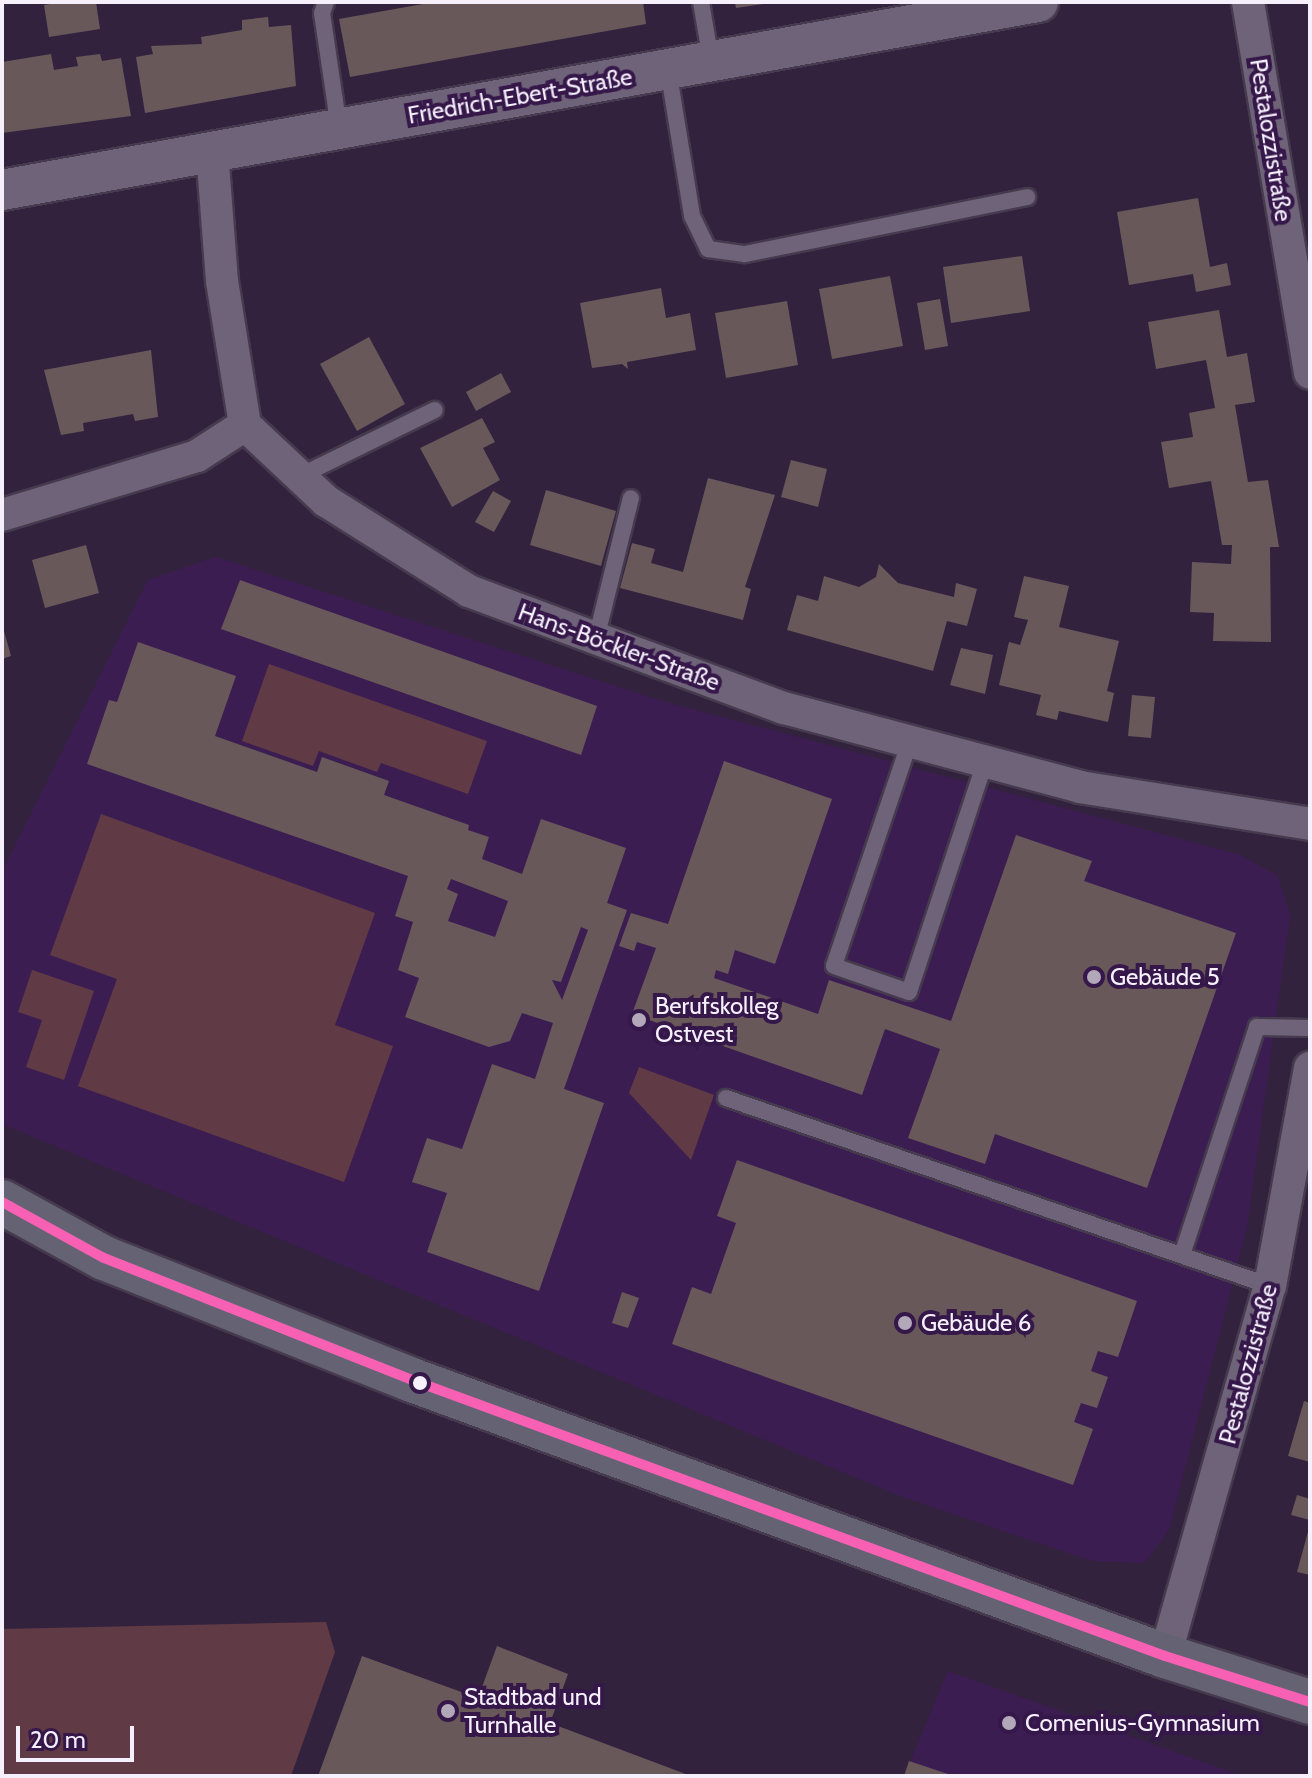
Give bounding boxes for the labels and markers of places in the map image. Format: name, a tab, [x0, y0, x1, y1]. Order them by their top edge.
place label: Gebäude 5	[1110, 963, 1220, 991]
marker: Gebäude 5	[1085, 968, 1103, 986]
place label: Berufskolleg Ostvest	[655, 992, 779, 1048]
marker: Berufskolleg Ostvest	[630, 1011, 648, 1029]
place label: Gebäude 6	[921, 1309, 1031, 1337]
marker: Gebäude 6	[896, 1314, 914, 1332]
unlabelled marker	[412, 1375, 428, 1391]
place label: Stadtbad und Turnhalle	[464, 1683, 602, 1739]
marker: Stadtbad und Turnhalle	[439, 1702, 457, 1720]
place label: Comenius-Gymnasium	[1025, 1709, 1260, 1737]
marker: Comenius-Gymnasium	[1000, 1714, 1018, 1732]

